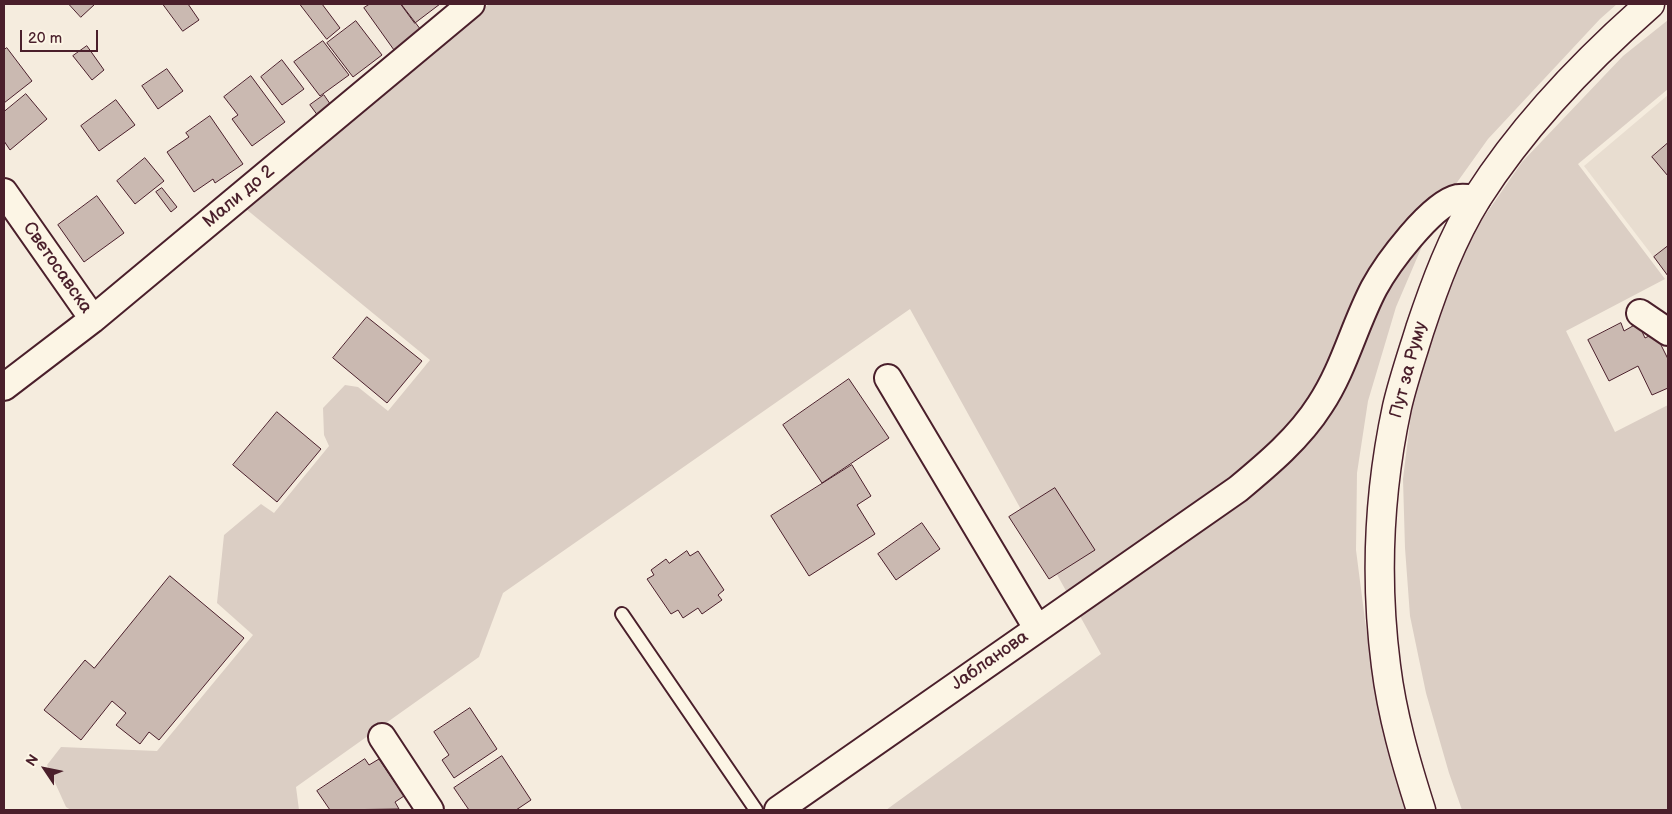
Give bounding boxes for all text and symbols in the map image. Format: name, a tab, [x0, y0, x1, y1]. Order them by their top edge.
scale bar	[22, 20, 100, 52]
text: 20 m	[28, 29, 62, 48]
street label: Мали до 2	[199, 161, 279, 233]
street label: Светосавска	[18, 218, 96, 318]
street label: Пут за Руму	[1386, 319, 1432, 421]
street label: Јабланова	[947, 626, 1033, 696]
north arrow	[20, 744, 70, 794]
text: N	[22, 751, 42, 769]

